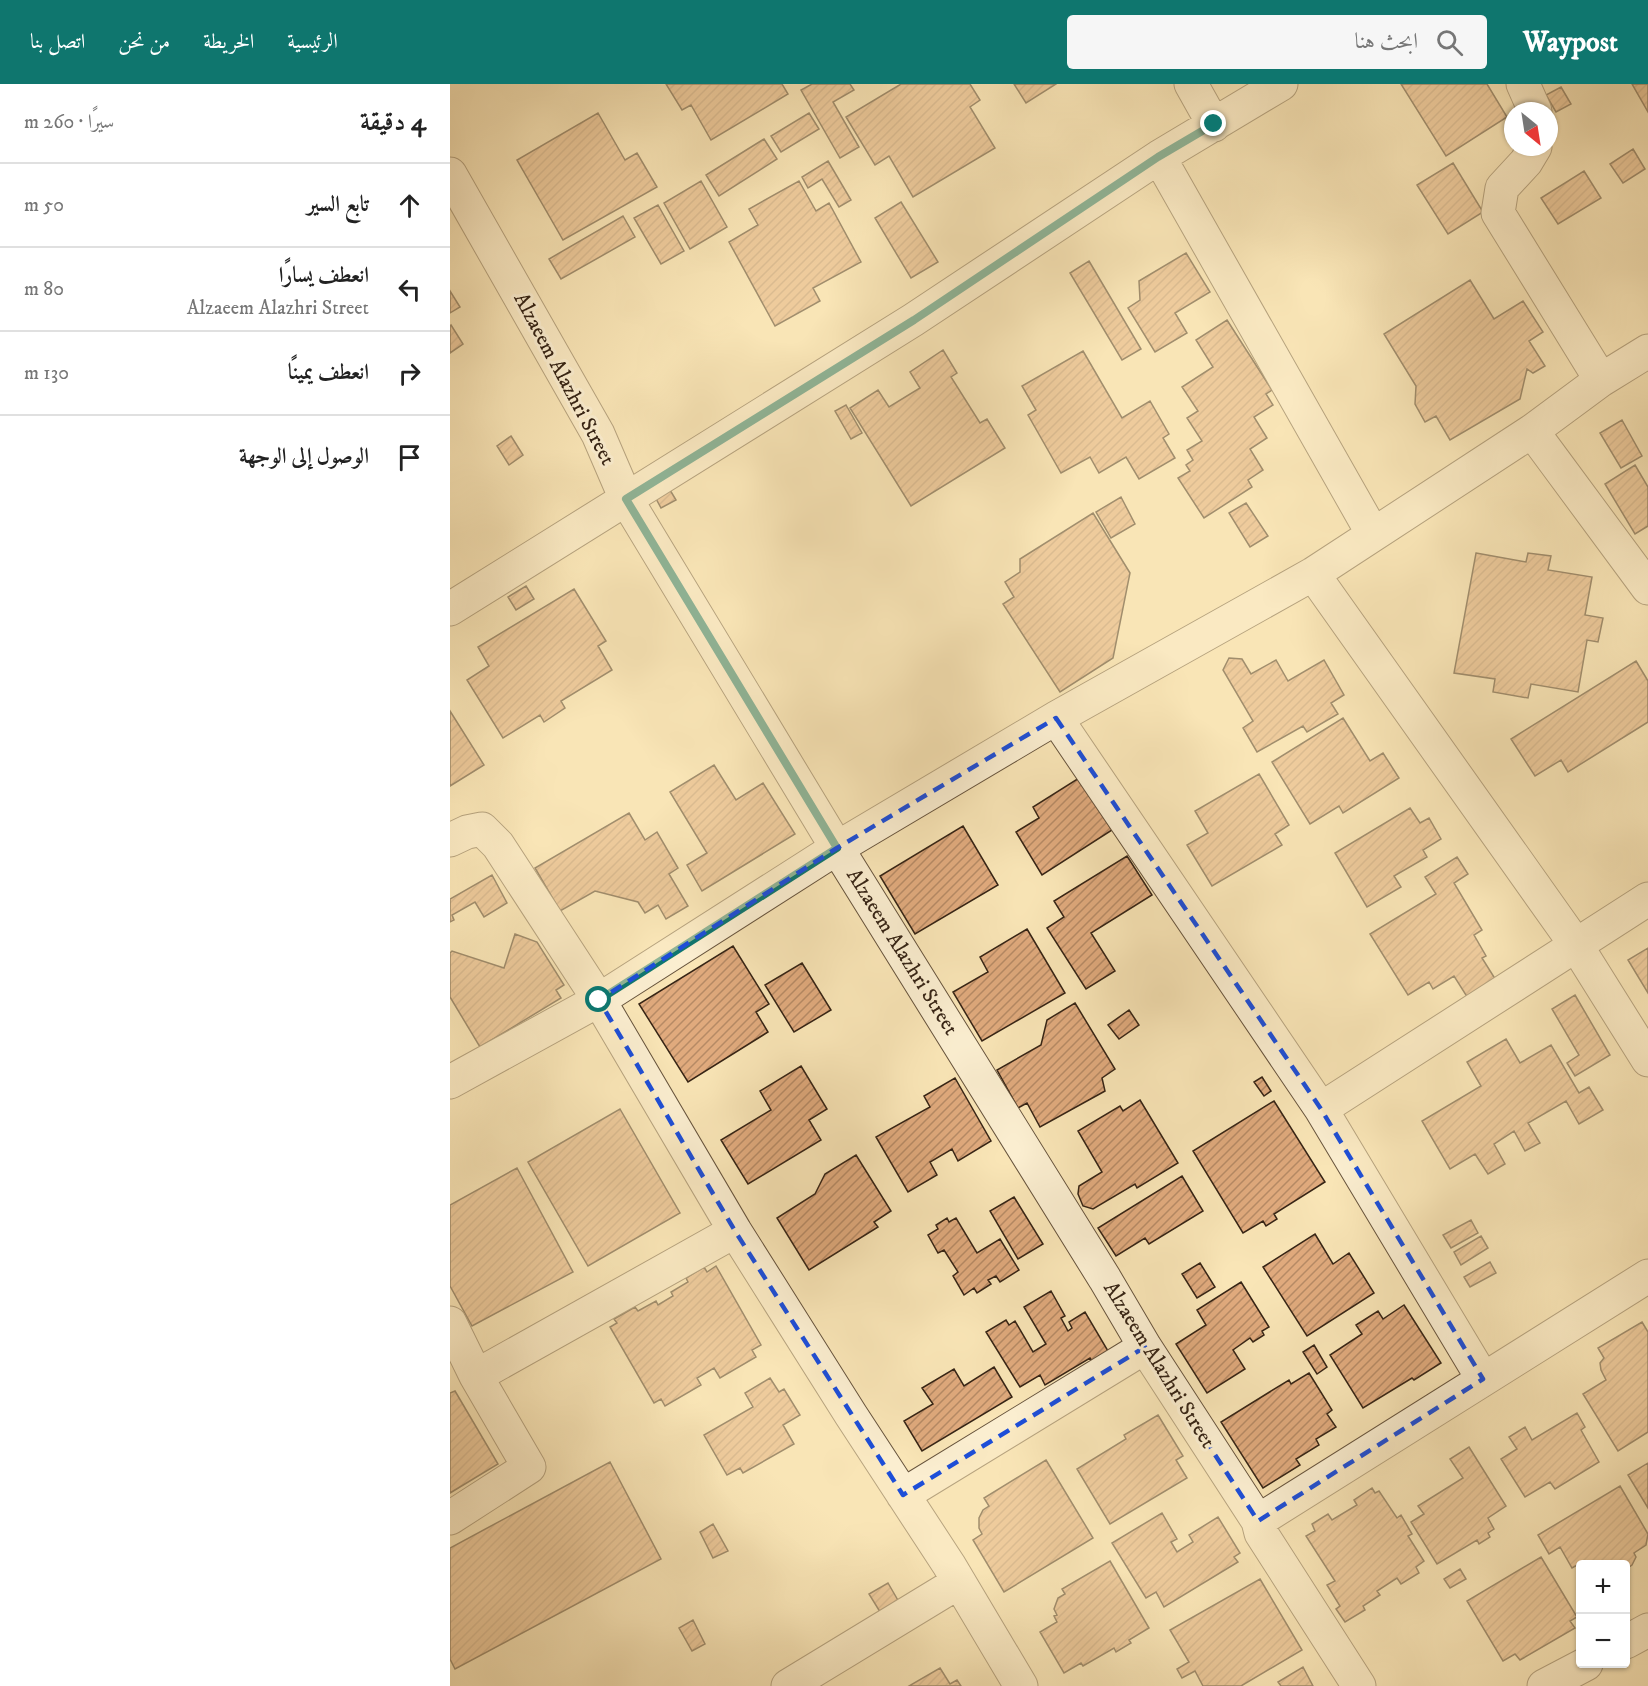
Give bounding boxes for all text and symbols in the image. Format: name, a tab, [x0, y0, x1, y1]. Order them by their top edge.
search box	[1067, 15, 1487, 69]
text: Waypost	[1523, 25, 1618, 60]
icon: search	[1433, 26, 1466, 59]
text: ابحث هنا	[1355, 28, 1418, 55]
text: اتصل بنا	[30, 29, 85, 55]
text: من نحن	[118, 29, 170, 55]
text: الخريطة	[203, 29, 254, 55]
text: الرئيسية	[287, 29, 338, 55]
north arrow	[1504, 102, 1558, 156]
text: 4 دقيقة	[360, 106, 426, 139]
text: سيرًا · 260 m	[24, 110, 114, 135]
route end	[1200, 110, 1226, 136]
icon: ahead	[393, 189, 426, 222]
text: تابع السير	[307, 191, 369, 218]
text: 50 m	[24, 193, 64, 218]
text: انعطف يسارًا	[279, 262, 369, 289]
icon: left	[393, 273, 426, 306]
text: 80 m	[24, 277, 64, 302]
street label: Alzaeem Alazhri Street	[508, 288, 621, 470]
text: Alzaeem Alazhri Street	[187, 296, 369, 321]
icon: right	[393, 357, 426, 390]
text: انعطف يمينًا	[288, 359, 369, 386]
text: 130 m	[24, 361, 69, 386]
icon: arrive	[393, 441, 426, 474]
text: الوصول إلى الوجهة	[239, 443, 369, 470]
street label: Alzaeem Alazhri Street	[840, 864, 964, 1040]
route start	[585, 986, 611, 1012]
street label: Alzaeem Alazhri Street	[1097, 1277, 1221, 1453]
map controls	[1576, 1560, 1630, 1668]
button: +	[1576, 1560, 1630, 1614]
button: −	[1576, 1614, 1630, 1668]

